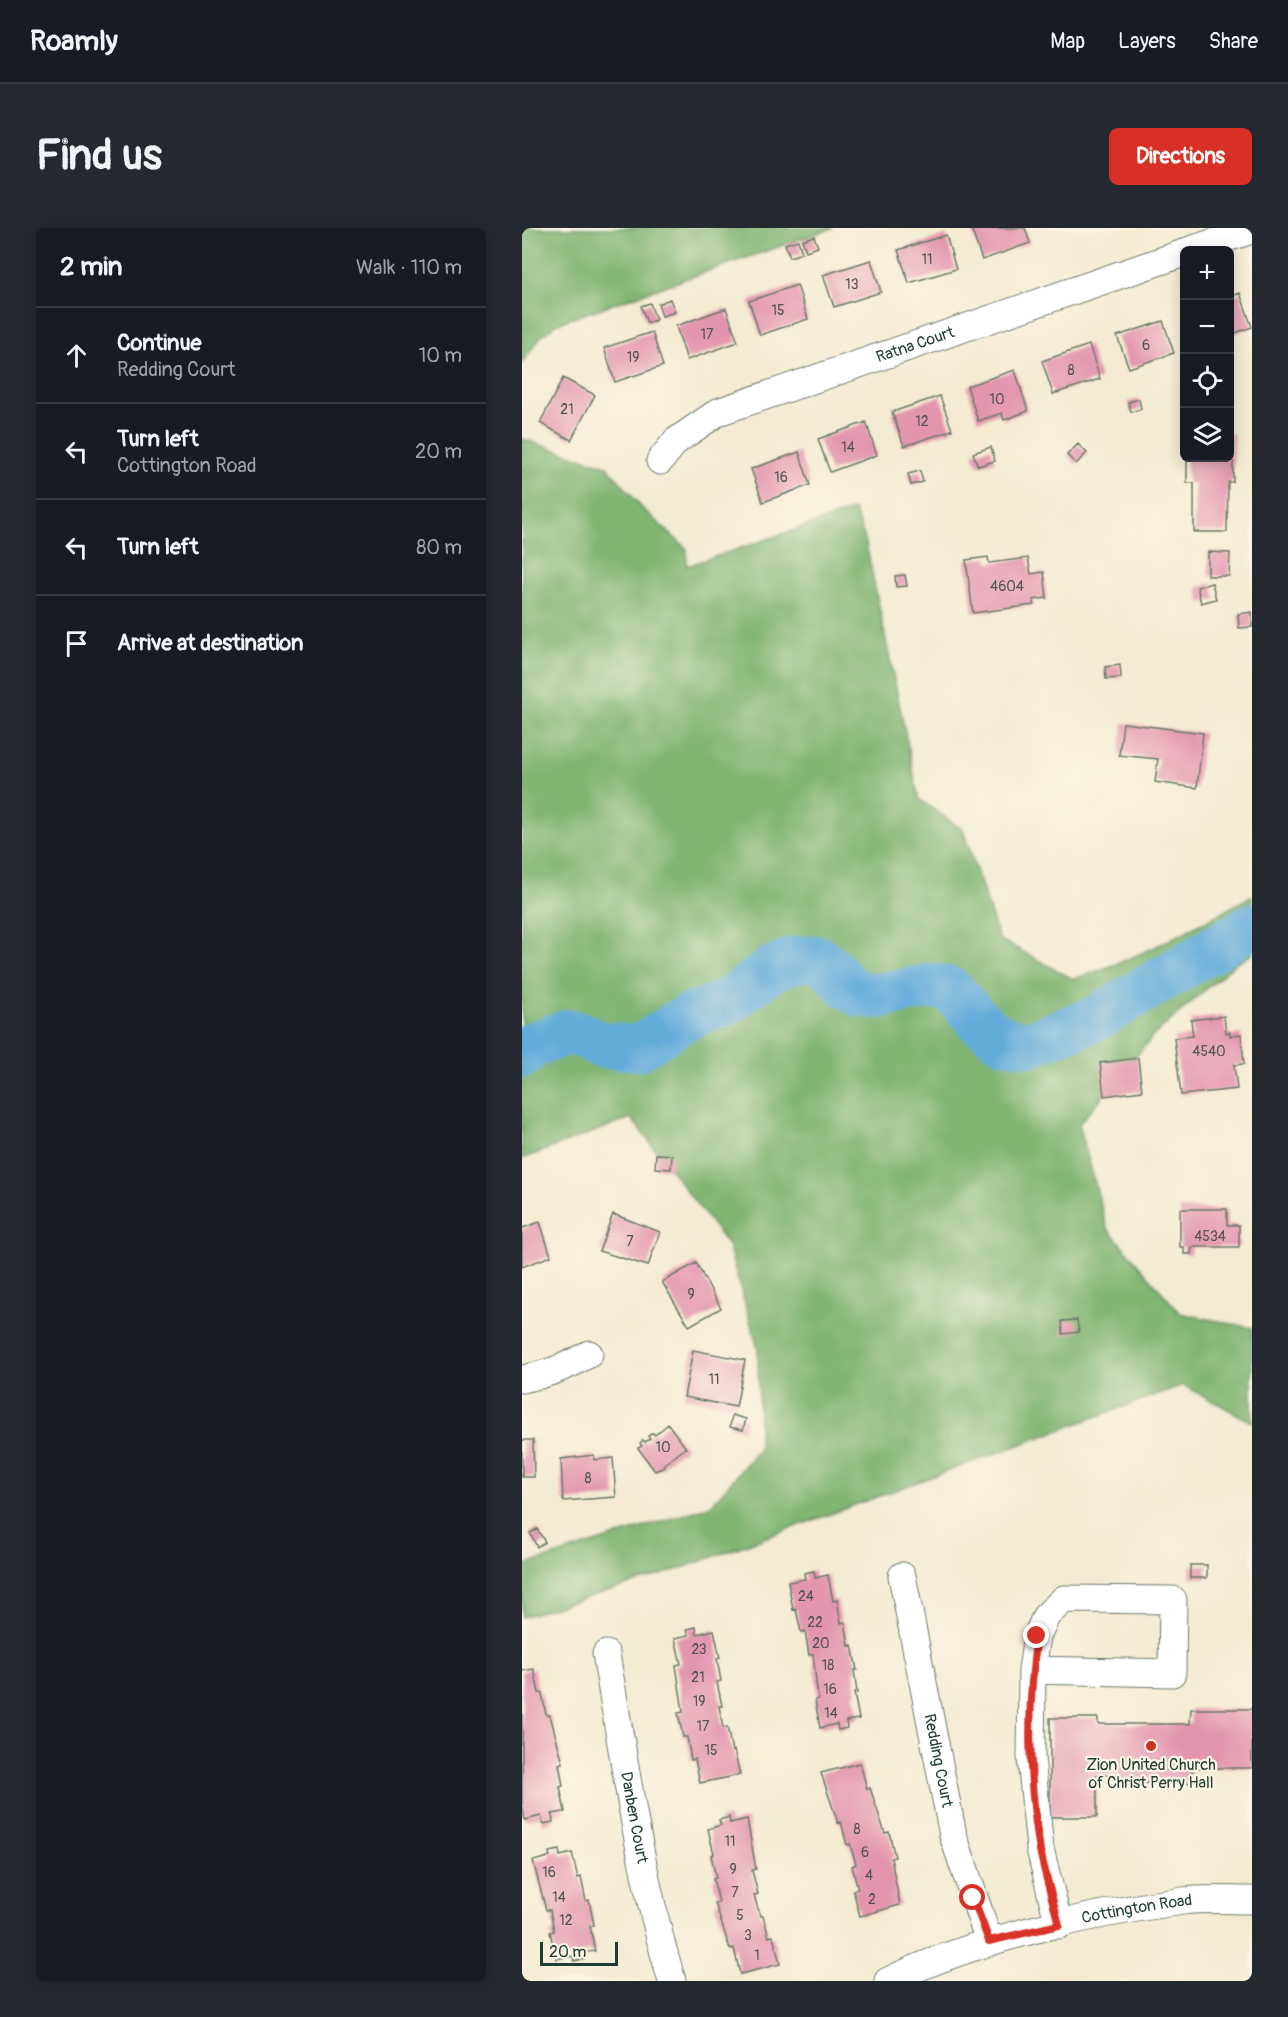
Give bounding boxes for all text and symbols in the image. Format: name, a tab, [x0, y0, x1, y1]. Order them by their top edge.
text: Roamly	[30, 24, 118, 59]
text: Map	[1050, 28, 1085, 55]
text: Layers	[1118, 28, 1176, 55]
text: Share	[1209, 28, 1258, 55]
button: Directions	[1109, 128, 1252, 185]
text: Find us	[36, 130, 162, 182]
map controls	[1180, 246, 1234, 462]
button: +	[1180, 246, 1234, 300]
text: 2 min	[60, 251, 122, 283]
house number: 11	[922, 251, 932, 268]
text: Walk · 110 m	[356, 255, 462, 280]
house number: 13	[845, 276, 859, 293]
button: −	[1180, 300, 1234, 354]
house number: 15	[771, 302, 785, 319]
street label: Ratna Court	[873, 322, 957, 367]
house number: 17	[701, 326, 714, 343]
text: Continue	[117, 329, 201, 357]
house number: 6	[1142, 337, 1150, 354]
icon: ahead	[60, 339, 93, 372]
text: 10 m	[418, 343, 462, 368]
house number: 19	[627, 349, 639, 366]
button: locate	[1180, 354, 1234, 408]
text: Redding Court	[117, 357, 235, 382]
house number: 8	[1067, 362, 1075, 379]
house number: 10	[989, 391, 1005, 408]
house number: 21	[560, 401, 574, 418]
button: layers	[1180, 408, 1234, 462]
house number: 12	[915, 413, 929, 430]
text: Turn left	[117, 425, 199, 453]
icon: left	[60, 435, 93, 468]
text: 20 m	[415, 439, 462, 464]
house number: 14	[841, 439, 855, 456]
text: Cottington Road	[117, 453, 257, 478]
house number: 16	[774, 469, 788, 486]
icon: left	[60, 531, 93, 564]
text: Turn left	[117, 533, 199, 561]
text: 80 m	[416, 535, 462, 560]
house number: 4604	[990, 578, 1024, 595]
icon: arrive	[60, 627, 93, 660]
text: Arrive at destination	[117, 629, 303, 657]
house number: 4540	[1192, 1043, 1226, 1060]
house number: 4534	[1194, 1228, 1226, 1245]
house number: 7	[626, 1233, 634, 1250]
house number: 9	[687, 1286, 695, 1303]
house number: 11	[709, 1371, 719, 1388]
house number: 10	[655, 1439, 671, 1456]
house number: 8	[584, 1470, 592, 1487]
house number: 24	[798, 1588, 814, 1605]
house number: 22	[807, 1614, 823, 1631]
route end	[1023, 1622, 1049, 1648]
house number: 20	[812, 1635, 830, 1652]
house number: 23	[691, 1641, 707, 1658]
house number: 18	[822, 1657, 834, 1674]
house number: 21	[691, 1669, 705, 1686]
house number: 16	[823, 1681, 837, 1698]
house number: 19	[693, 1693, 705, 1710]
house number: 14	[824, 1705, 838, 1722]
street label: Redding Court	[919, 1712, 957, 1809]
house number: 17	[697, 1718, 710, 1735]
marker: Zion United Church of Christ Perry Hall	[1144, 1739, 1158, 1753]
house number: 15	[704, 1742, 718, 1759]
place label: Zion United Church of Christ Perry Hall	[1086, 1755, 1216, 1793]
street label: Danben Court	[616, 1770, 653, 1866]
house number: 8	[853, 1821, 861, 1838]
house number: 11	[725, 1833, 735, 1850]
house number: 6	[861, 1844, 869, 1861]
house number: 9	[729, 1861, 737, 1878]
house number: 16	[542, 1864, 556, 1881]
house number: 4	[865, 1867, 873, 1884]
house number: 7	[731, 1884, 739, 1901]
route start	[959, 1884, 985, 1910]
house number: 14	[552, 1889, 566, 1906]
street label: Cottington Road	[1080, 1890, 1193, 1928]
house number: 2	[868, 1891, 876, 1908]
house number: 5	[736, 1907, 744, 1924]
house number: 12	[559, 1912, 573, 1929]
house number: 3	[744, 1927, 752, 1944]
scale bar	[540, 1939, 618, 1966]
text: 20 m	[549, 1942, 587, 1962]
house number: 1	[754, 1947, 760, 1964]

